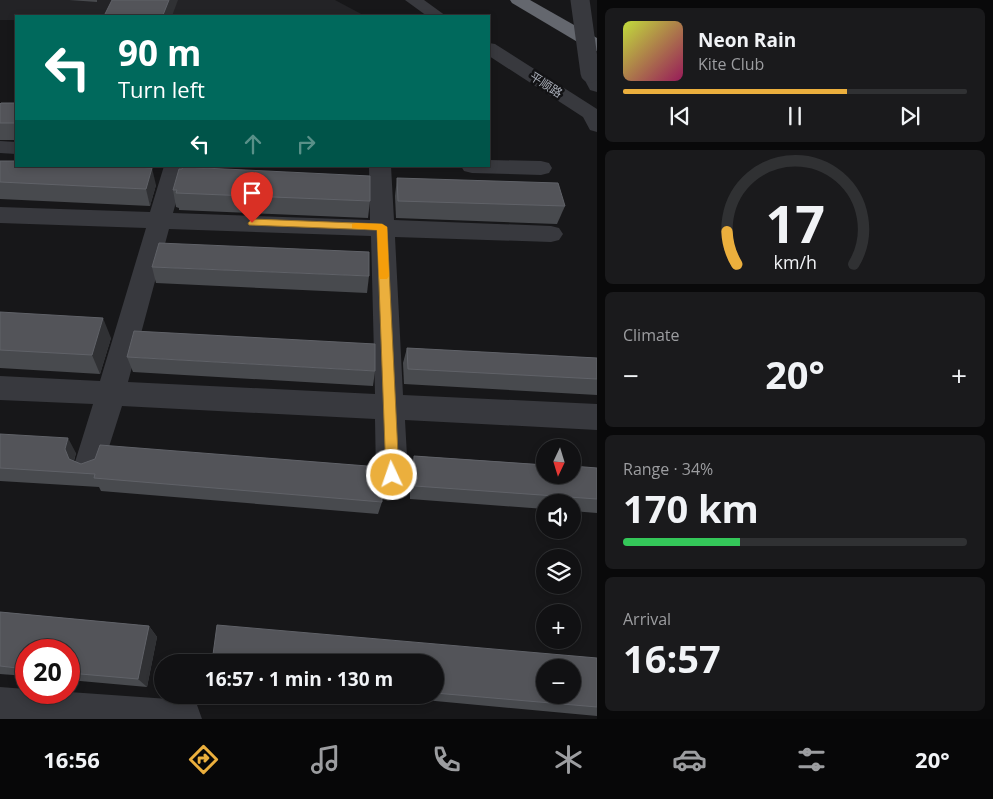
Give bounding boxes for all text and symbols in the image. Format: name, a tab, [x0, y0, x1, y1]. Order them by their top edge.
text: Neon Rain	[698, 27, 796, 53]
text: 90 m	[118, 29, 201, 76]
icon: left	[35, 35, 100, 100]
text: Kite Club	[698, 53, 764, 75]
street label: 平顺路	[527, 68, 566, 102]
text: Turn left	[118, 74, 205, 104]
icon: previous	[666, 102, 694, 130]
icon: pause	[781, 102, 809, 130]
icon: next	[896, 102, 924, 130]
icon: left	[186, 130, 214, 158]
icon: ahead	[239, 130, 267, 158]
icon: right	[292, 130, 320, 158]
pin	[231, 172, 273, 223]
icon: arrive	[238, 179, 266, 207]
text: 17	[765, 187, 825, 258]
text: km/h	[773, 250, 817, 274]
text: Climate	[623, 324, 680, 346]
text: 20°	[765, 348, 825, 400]
text: −	[623, 356, 639, 394]
text: +	[951, 356, 967, 394]
north arrow	[536, 439, 581, 484]
map controls	[536, 439, 581, 704]
position arrow	[365, 448, 417, 500]
text: Range · 34%	[623, 458, 713, 480]
text: 170 km	[623, 482, 759, 534]
button: sound	[536, 494, 581, 539]
button: layers	[536, 549, 581, 594]
button: +	[536, 604, 581, 649]
text: Arrival	[623, 608, 671, 630]
text: 16:57	[623, 632, 721, 684]
speed limit sign: 20	[15, 639, 80, 704]
button: −	[536, 659, 581, 704]
text: 16:57 · 1 min · 130 m	[205, 666, 393, 692]
icon: directions	[186, 742, 221, 777]
icon: music	[308, 742, 343, 777]
icon: phone	[429, 742, 464, 777]
icon: climate	[551, 742, 586, 777]
icon: car	[672, 742, 707, 777]
icon: filters	[794, 742, 829, 777]
text: 16:56	[43, 744, 100, 774]
text: 20°	[915, 744, 950, 774]

